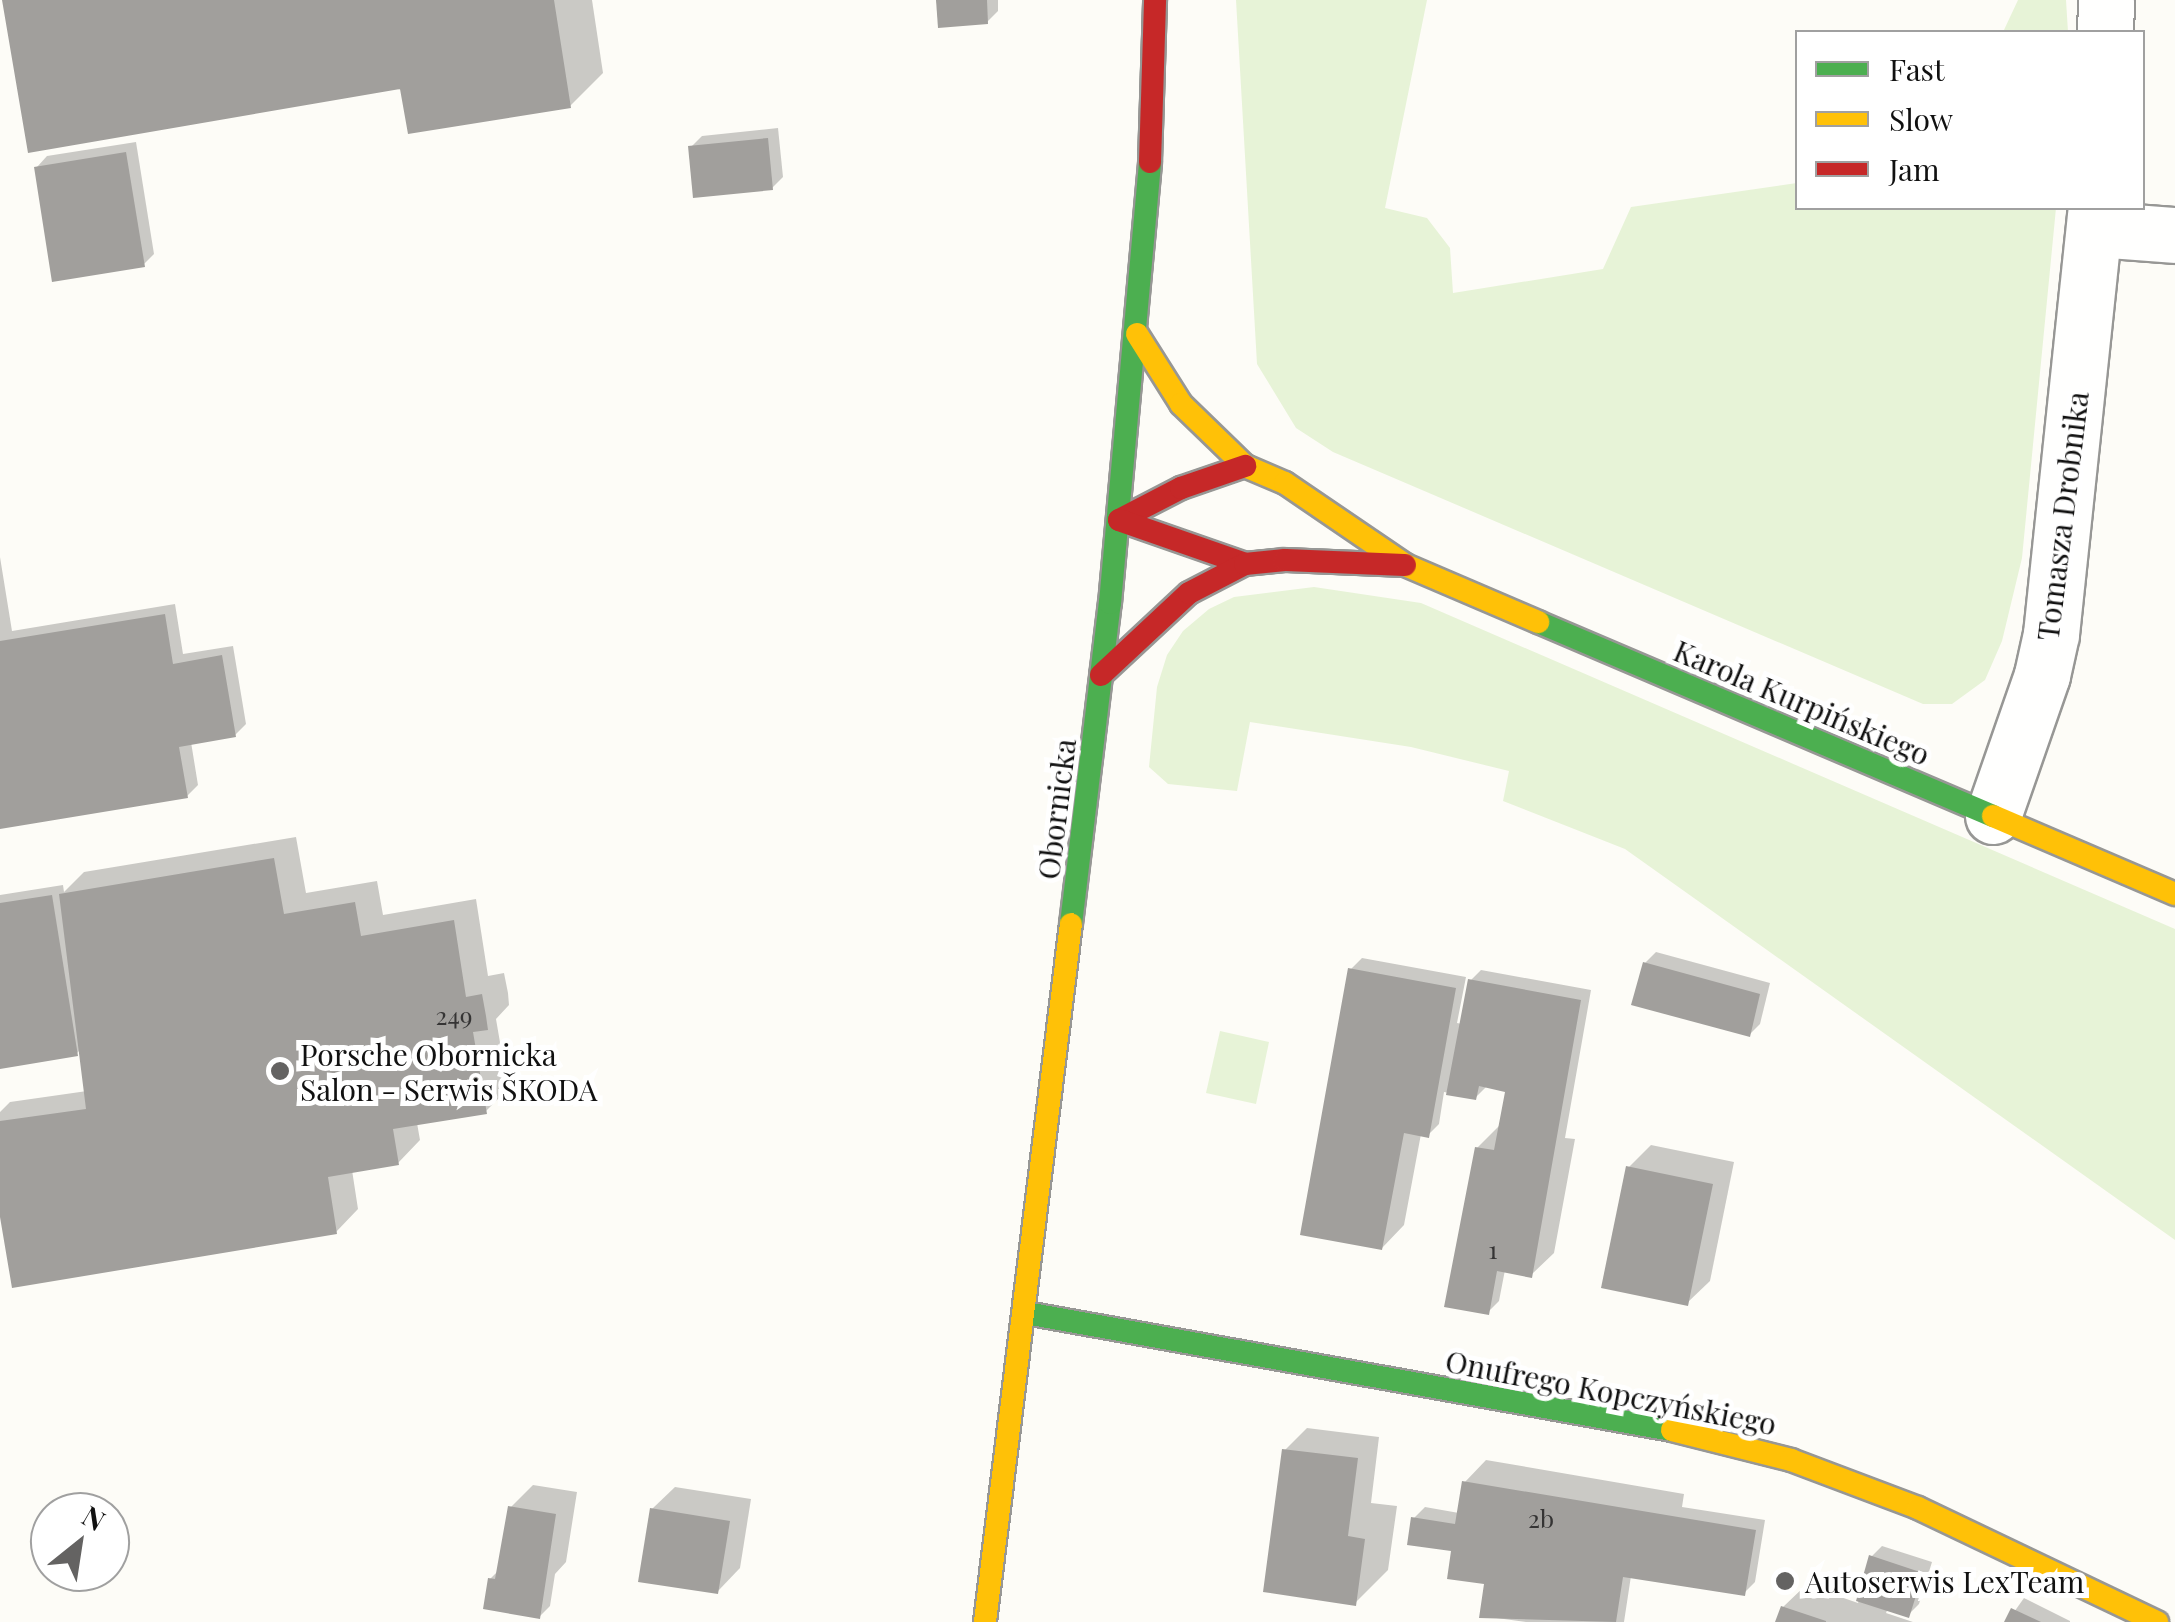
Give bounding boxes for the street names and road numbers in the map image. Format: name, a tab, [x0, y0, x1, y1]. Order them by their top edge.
street label: Tomasza Drobnika	[2029, 389, 2095, 643]
street label: Karola Kurpińskiego	[1668, 632, 1936, 772]
street label: Obornicka	[1030, 737, 1082, 881]
street label: Onufrego Kopczyńskiego	[1443, 1342, 1779, 1442]

